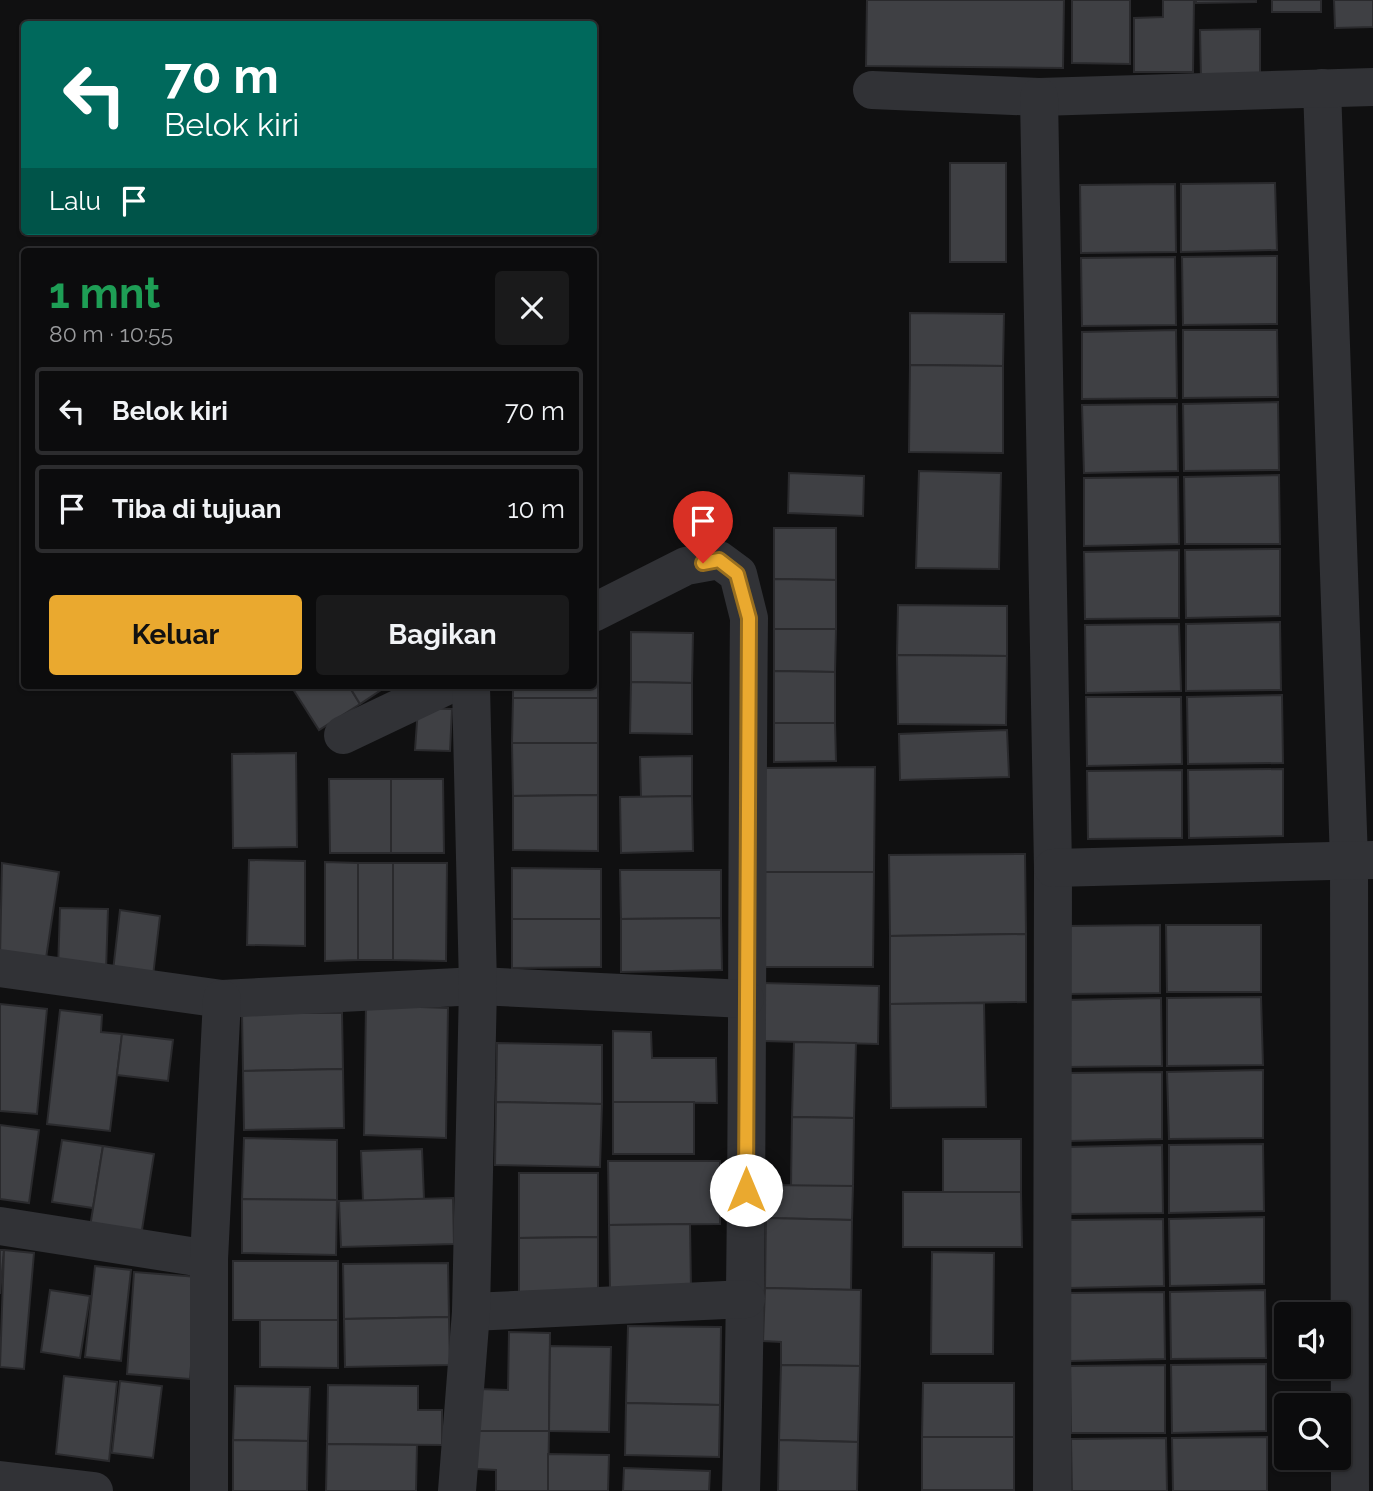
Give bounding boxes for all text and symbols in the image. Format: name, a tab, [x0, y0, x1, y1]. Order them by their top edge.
text: 70 m	[164, 47, 279, 104]
icon: left	[49, 49, 140, 140]
text: Belok kiri	[164, 106, 299, 143]
icon: arrive	[115, 182, 153, 220]
text: Lalu	[49, 186, 101, 216]
text: 1 mnt	[49, 269, 160, 318]
button: close	[495, 271, 569, 345]
text: 80 m · 10:55	[49, 320, 173, 347]
icon: left	[53, 392, 91, 430]
text: Belok kiri	[112, 396, 228, 426]
text: 70 m	[505, 396, 565, 426]
icon: arrive	[53, 490, 91, 528]
pin	[673, 491, 733, 563]
text: Tiba di tujuan	[112, 494, 282, 524]
text: 10 m	[507, 494, 565, 524]
icon: arrive	[684, 502, 722, 540]
button: Keluar	[49, 595, 302, 675]
button: Bagikan	[316, 595, 569, 675]
position arrow	[709, 1153, 783, 1227]
map controls	[1274, 1302, 1351, 1470]
button: sound	[1274, 1302, 1351, 1379]
button: search	[1274, 1393, 1351, 1470]

